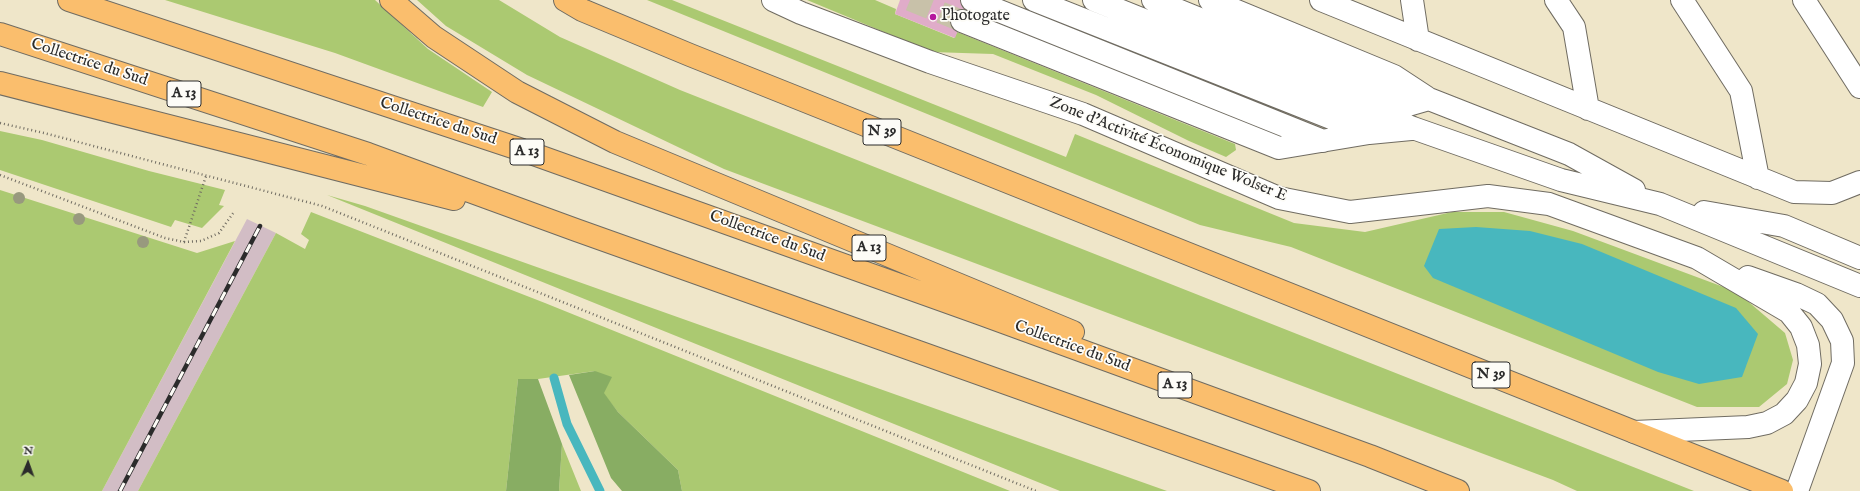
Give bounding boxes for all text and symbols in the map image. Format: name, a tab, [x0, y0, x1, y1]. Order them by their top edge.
place label: Photogate	[941, 7, 1010, 27]
marker: Photogate	[928, 12, 938, 22]
street label: Collectrice du Sud	[28, 35, 150, 91]
road number: A 13	[167, 81, 201, 107]
street label: Zone d'Activité Économique Wolser E	[1046, 93, 1290, 207]
street label: Collectrice du Sud	[377, 94, 499, 150]
road number: N 39	[863, 119, 901, 145]
road number: A 13	[510, 139, 544, 165]
street label: Collectrice du Sud	[707, 207, 827, 267]
road number: A 13	[852, 235, 886, 261]
street label: Collectrice du Sud	[1012, 317, 1132, 377]
road number: N 39	[1472, 362, 1510, 388]
road number: A 13	[1158, 372, 1192, 398]
north arrow	[8, 443, 48, 483]
text: N	[23, 444, 33, 458]

